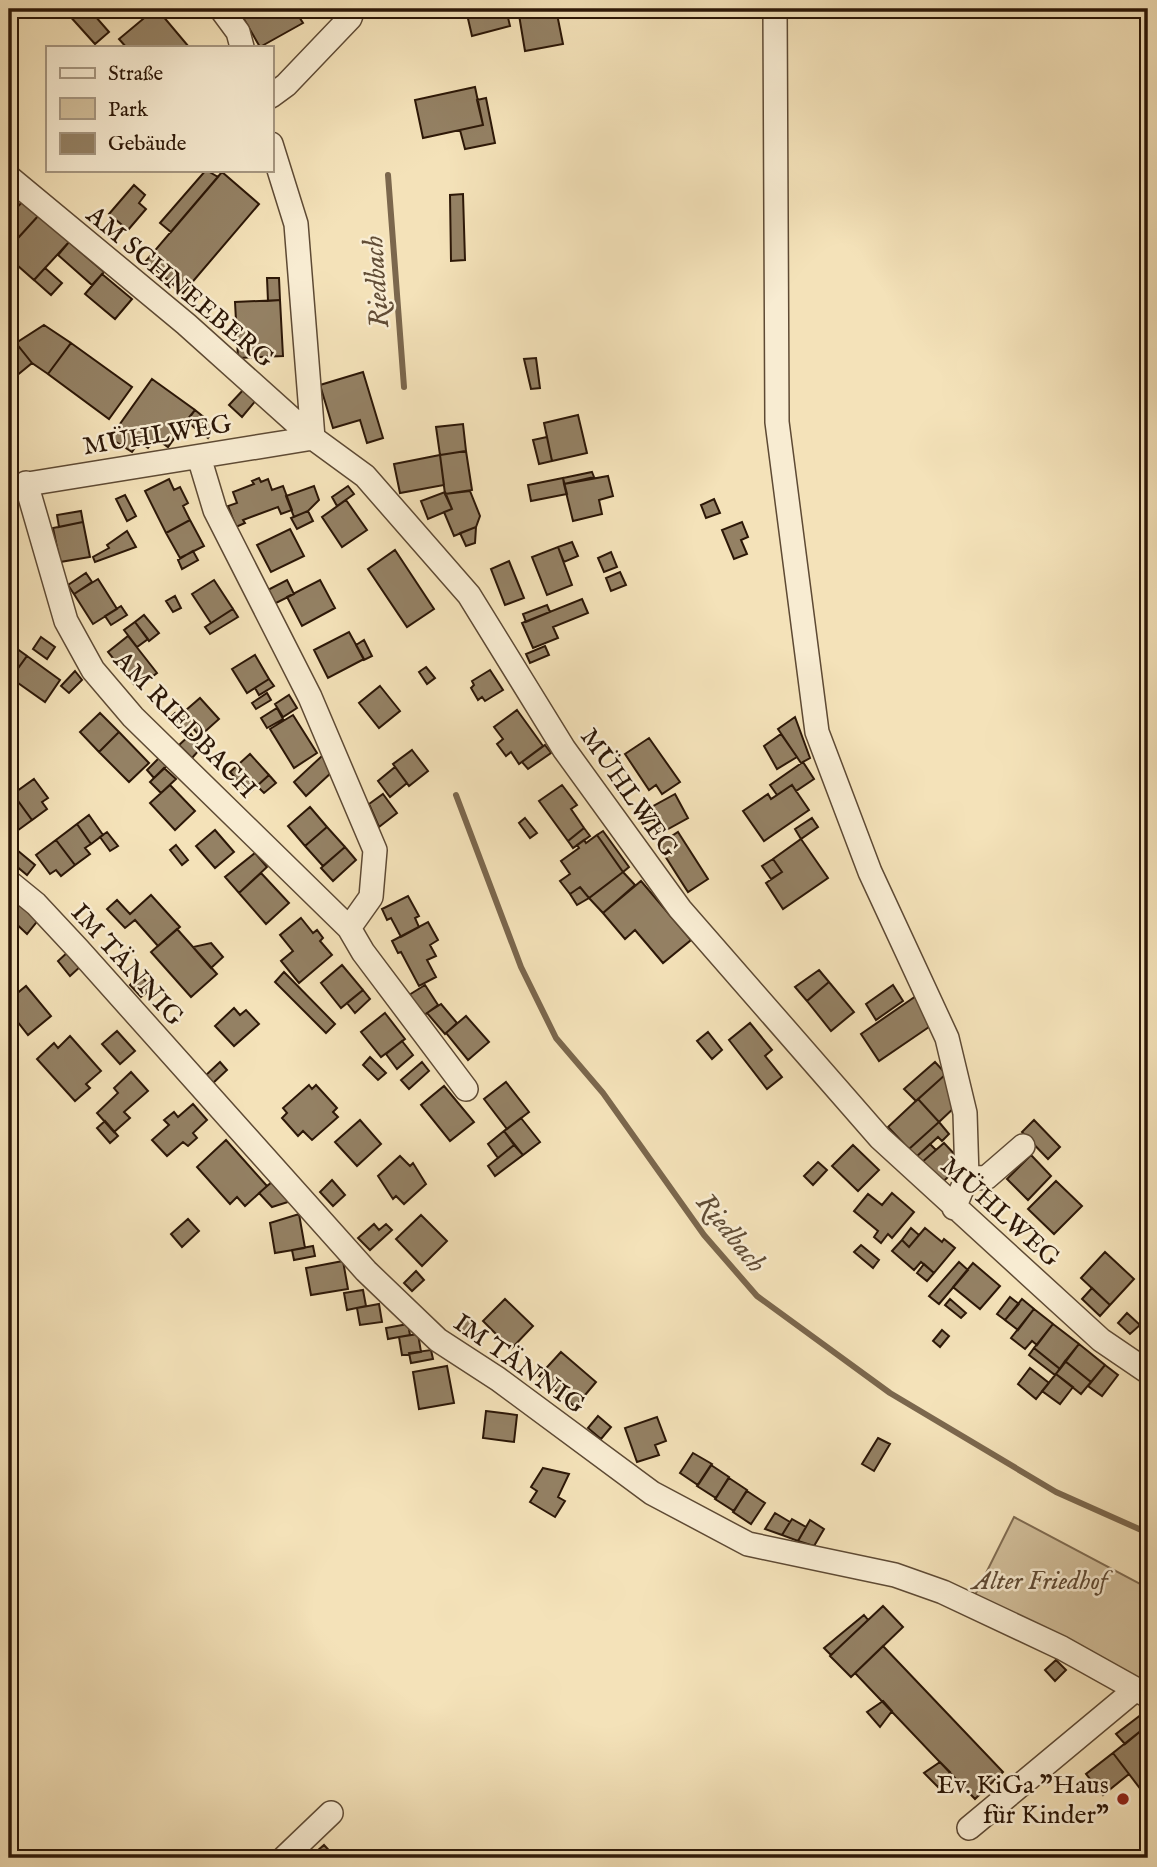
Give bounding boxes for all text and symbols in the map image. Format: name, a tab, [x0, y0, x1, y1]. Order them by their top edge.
legend	[46, 46, 273, 172]
text: Straße	[108, 61, 164, 88]
text: Park	[108, 97, 149, 124]
text: Gebäude	[108, 131, 187, 158]
street label: AM SCHNEEBERG	[78, 198, 281, 376]
water label: Riedbach	[357, 234, 398, 329]
street label: MÜHLWEG	[81, 407, 234, 464]
street label: AM RIEDBACH	[106, 644, 264, 806]
street label: MÜHLWEG	[572, 722, 685, 864]
street label: IM TÄNNIG	[63, 897, 191, 1033]
street label: MÜHLWEG	[933, 1150, 1067, 1275]
water label: Riedbach	[687, 1187, 773, 1281]
street label: IM TÄNNIG	[447, 1307, 592, 1422]
park label: Alter Friedhof	[969, 1565, 1114, 1598]
place label: Ev. KiGa "Haus für Kinder"	[937, 1769, 1109, 1832]
marker: Ev. KiGa "Haus für Kinder"	[1115, 1791, 1131, 1807]

